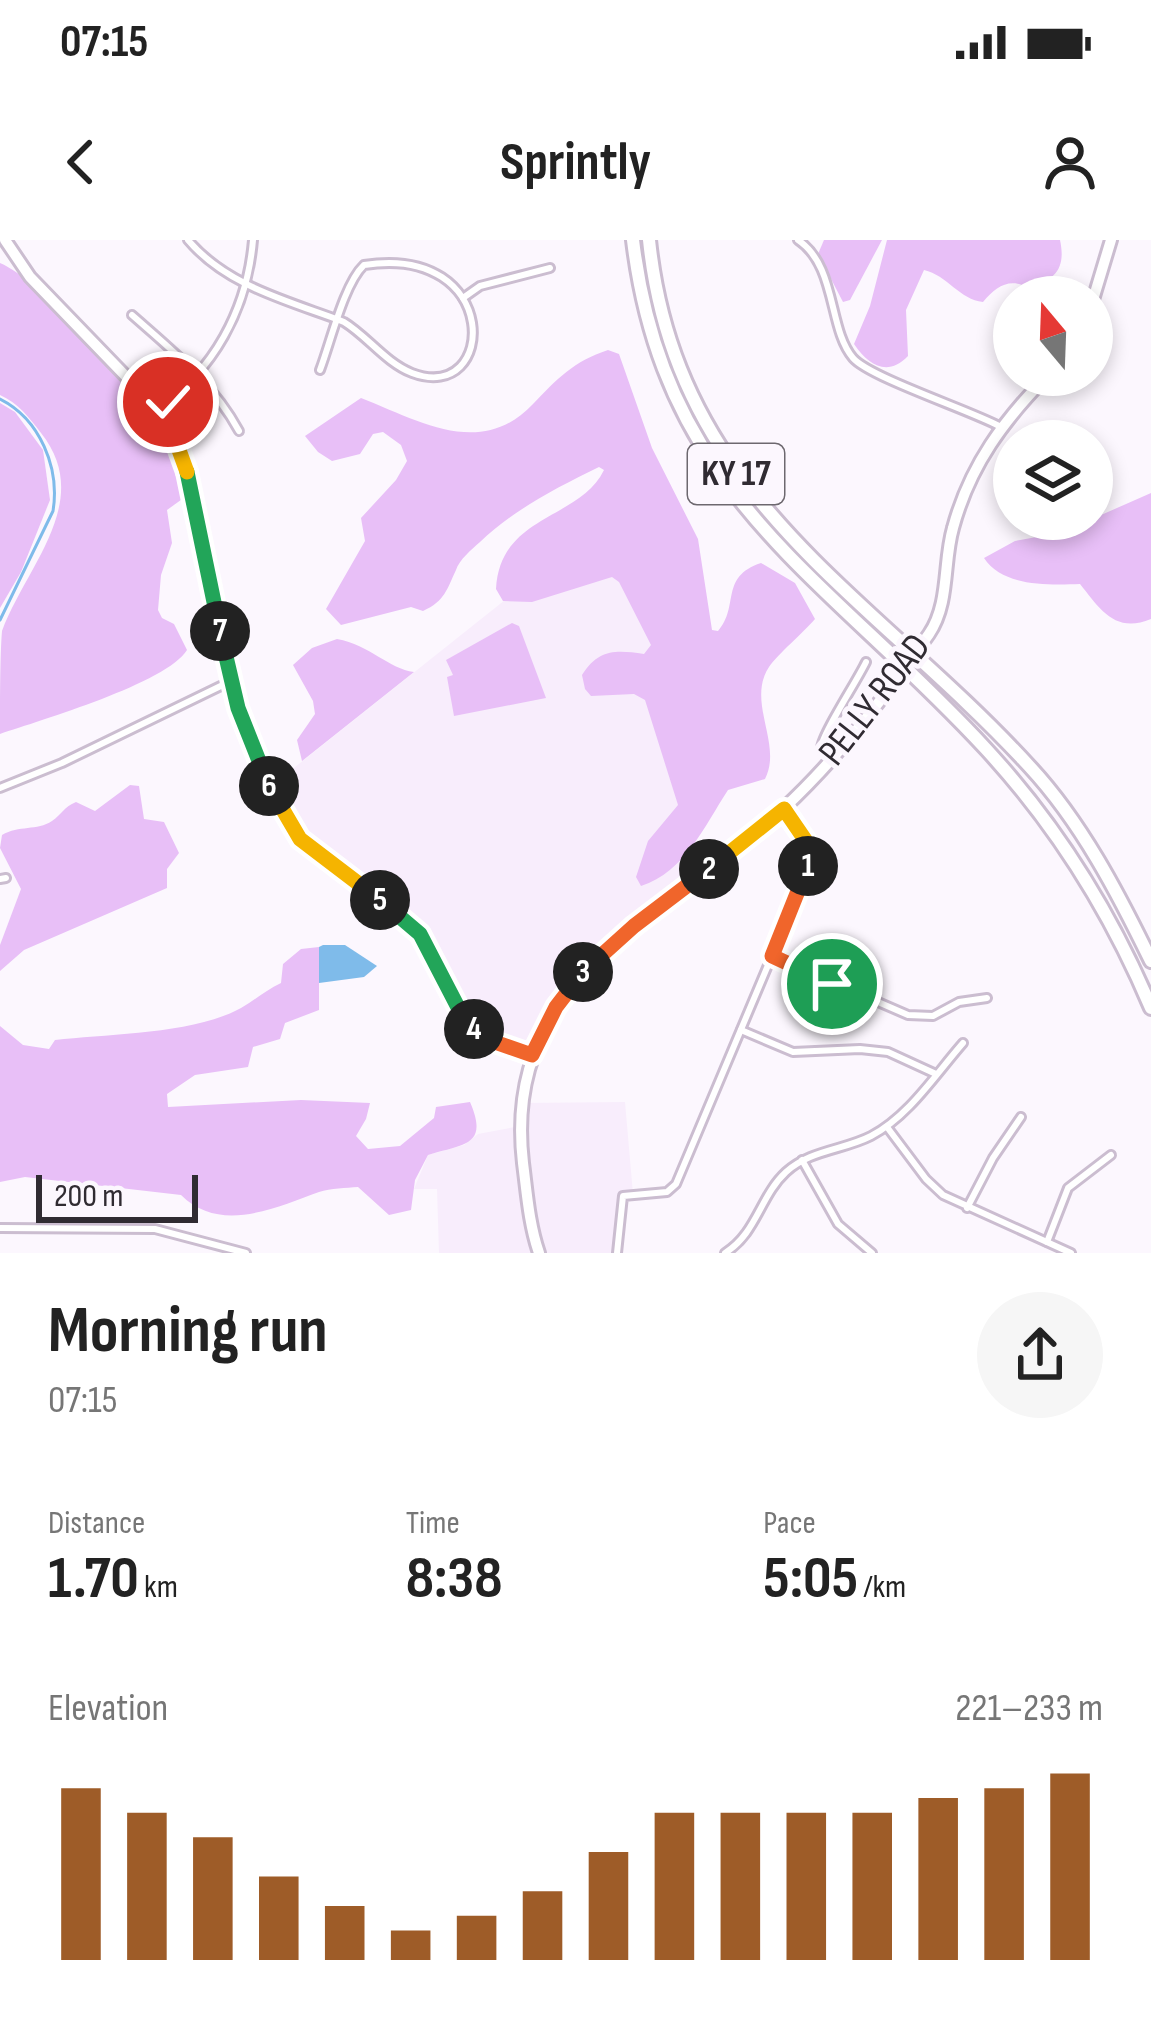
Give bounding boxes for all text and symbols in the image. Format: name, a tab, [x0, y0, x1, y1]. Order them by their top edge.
text: 07:15	[60, 15, 148, 70]
icon: back	[48, 129, 114, 195]
icon: person	[1037, 129, 1103, 195]
text: Sprintly	[500, 130, 651, 195]
north arrow	[993, 276, 1113, 396]
map controls	[993, 276, 1113, 540]
pin	[117, 351, 219, 453]
icon: check	[135, 369, 201, 435]
button: layers	[993, 420, 1113, 540]
road number: KY 17	[688, 444, 784, 504]
pin: 7	[190, 601, 250, 661]
text: 7	[213, 611, 227, 651]
street label: PELLY ROAD	[809, 625, 941, 775]
pin: 6	[239, 756, 299, 816]
text: 6	[261, 766, 277, 806]
pin: 1	[778, 836, 838, 896]
pin: 2	[679, 839, 739, 899]
text: 1	[802, 846, 814, 886]
text: 2	[702, 849, 716, 889]
pin: 5	[350, 870, 410, 930]
text: 5	[373, 880, 387, 920]
pin	[781, 933, 883, 1035]
pin: 3	[553, 942, 613, 1002]
icon: arrive	[799, 951, 865, 1017]
text: 3	[576, 952, 590, 992]
pin: 4	[444, 999, 504, 1059]
text: 4	[466, 1009, 482, 1049]
scale bar	[36, 1169, 198, 1222]
text: 200 m	[54, 1176, 123, 1216]
text: Morning run	[48, 1292, 328, 1371]
button: share	[977, 1292, 1103, 1418]
text: 07:15	[48, 1377, 117, 1424]
text: Distance	[48, 1503, 145, 1543]
text: Time	[406, 1503, 460, 1543]
text: Pace	[763, 1503, 816, 1543]
text: 1.70	[48, 1543, 139, 1615]
text: 8:38	[406, 1543, 503, 1615]
text: 5:05	[763, 1543, 858, 1615]
text: km	[139, 1567, 178, 1607]
text: /km	[858, 1567, 906, 1607]
text: Elevation	[48, 1685, 168, 1732]
text: 221–233 m	[955, 1685, 1103, 1732]

